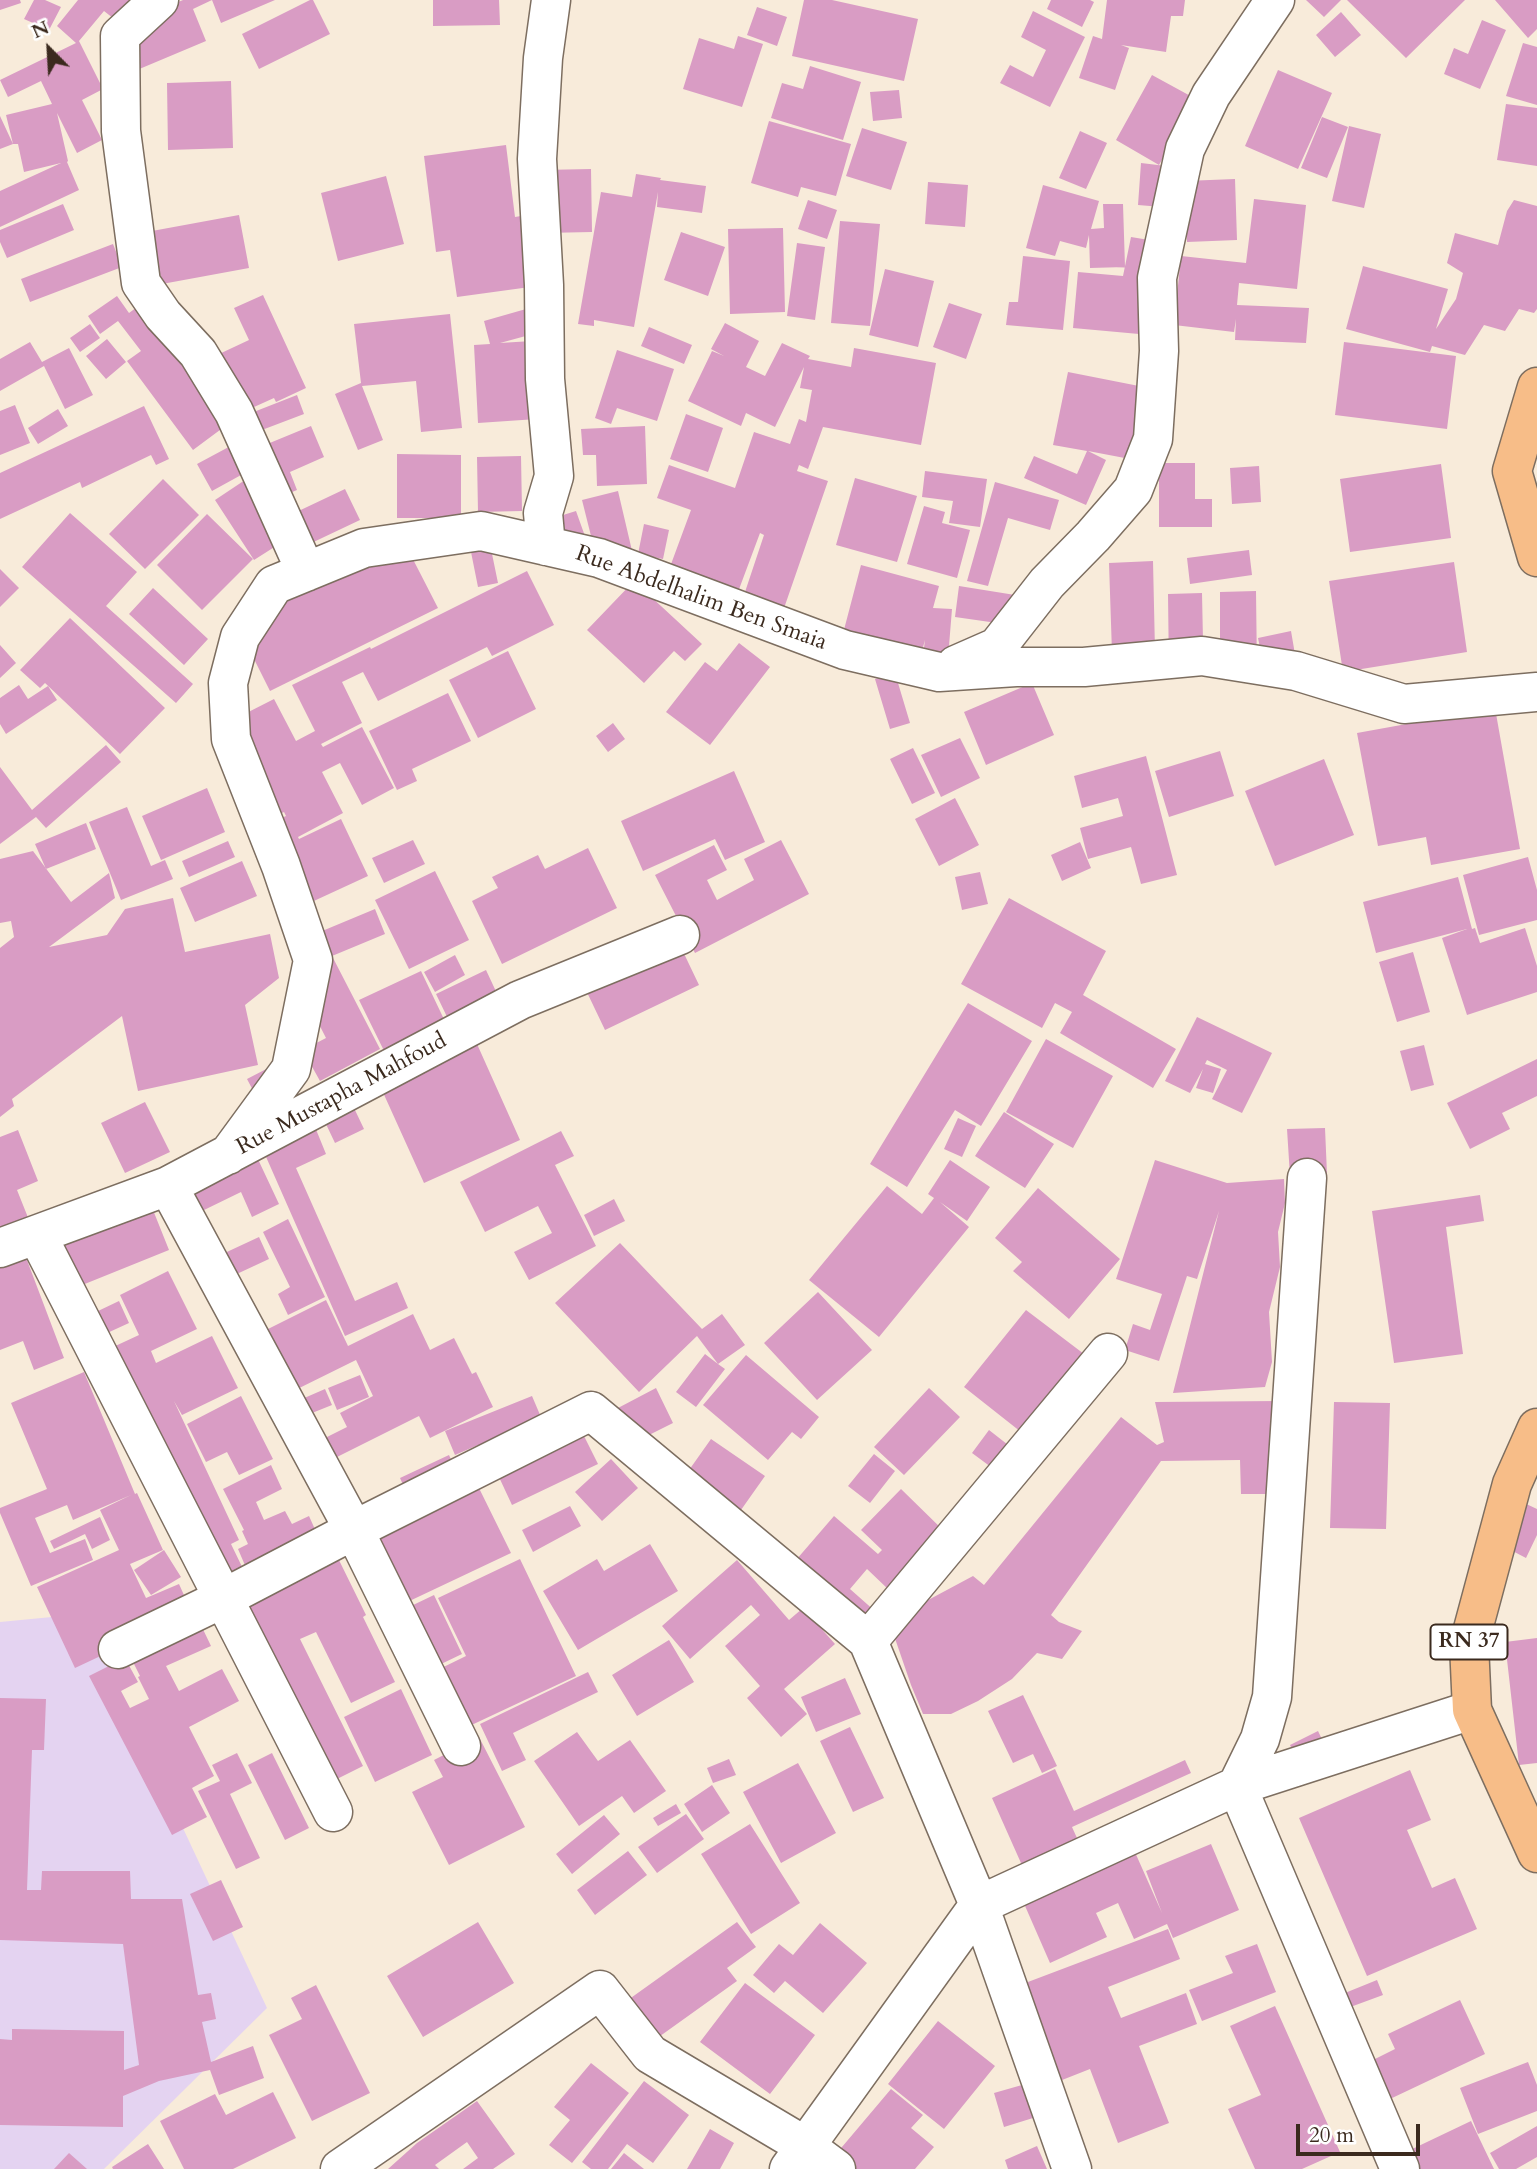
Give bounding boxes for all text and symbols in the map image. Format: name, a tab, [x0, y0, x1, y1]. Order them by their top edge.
north arrow	[14, 14, 84, 84]
text: N	[28, 15, 53, 45]
street label: Rue Abdelhalim Ben Smaia	[571, 541, 831, 657]
street label: Rue Mustapha Mahfoud	[232, 1028, 452, 1162]
road number: RN 37	[1430, 1624, 1508, 1660]
scale bar	[1299, 2110, 1423, 2154]
text: 20 m	[1309, 2121, 1354, 2150]

